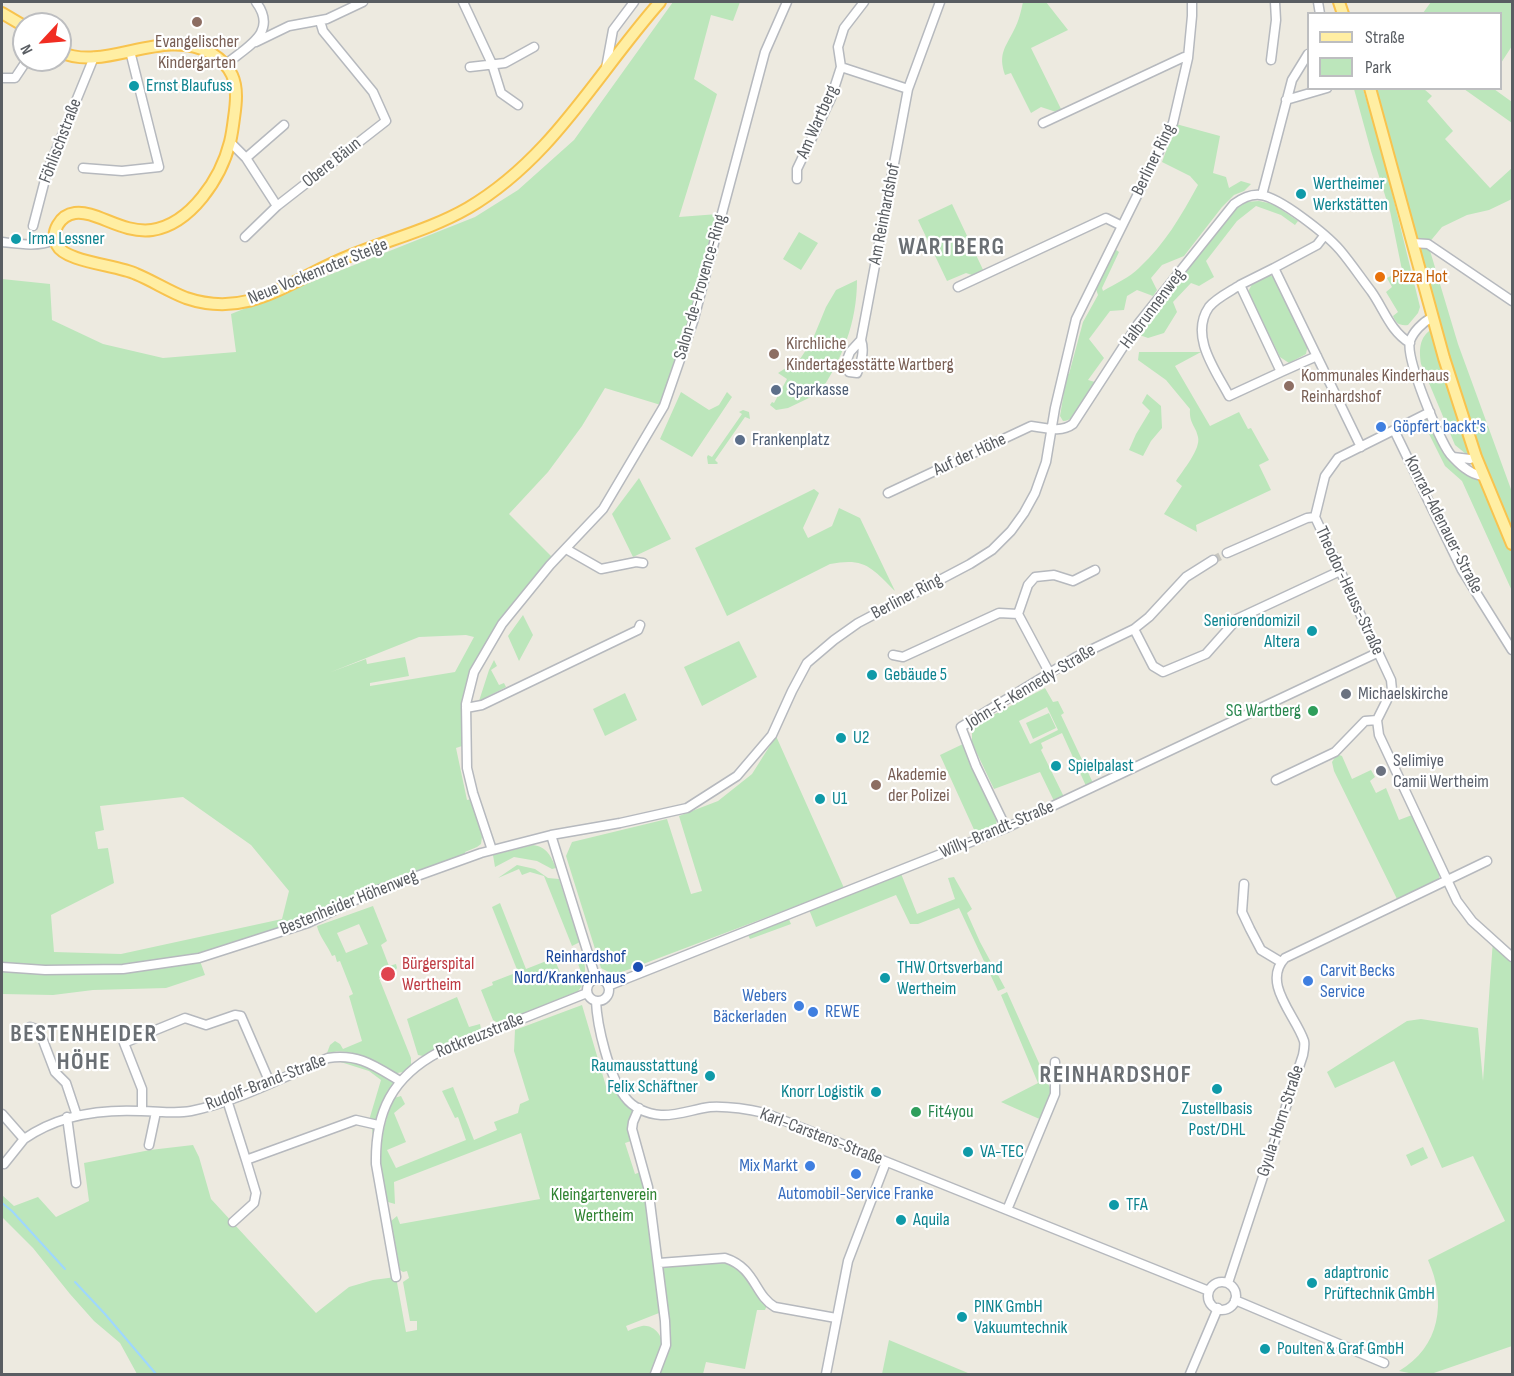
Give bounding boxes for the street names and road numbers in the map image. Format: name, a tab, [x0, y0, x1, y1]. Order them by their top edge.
street label: Am Wartberg	[792, 82, 844, 162]
street label: Föhlischstraße	[35, 96, 87, 186]
street label: Berliner Ring	[1127, 121, 1181, 199]
street label: Obere Bäun	[298, 133, 366, 193]
street label: Am Reinhardshof	[865, 162, 905, 266]
street label: Salon-de-Provence-Ring	[670, 212, 732, 362]
street label: Neue Vockenroter Steige	[245, 234, 391, 310]
street label: Halbrunnenweg	[1116, 265, 1190, 353]
street label: Auf der Höhe	[930, 429, 1010, 481]
street label: Konrad-Adenauer-Straße	[1399, 453, 1487, 597]
street label: Theodor-Heuss-Straße	[1310, 523, 1388, 659]
street label: Berliner Ring	[868, 569, 946, 625]
street label: John-F.-Kennedy-Straße	[962, 640, 1100, 734]
street label: Willy-Brandt-Straße	[937, 796, 1057, 864]
street label: Bestenheider Höhenweg	[277, 865, 421, 941]
street label: Rotkreuzstraße	[433, 1009, 527, 1063]
street label: Rudolf-Brand-Straße	[203, 1050, 329, 1116]
street label: Gyula-Horn-Straße	[1253, 1063, 1309, 1179]
street label: Karl-Carstens-Straße	[757, 1104, 885, 1170]

